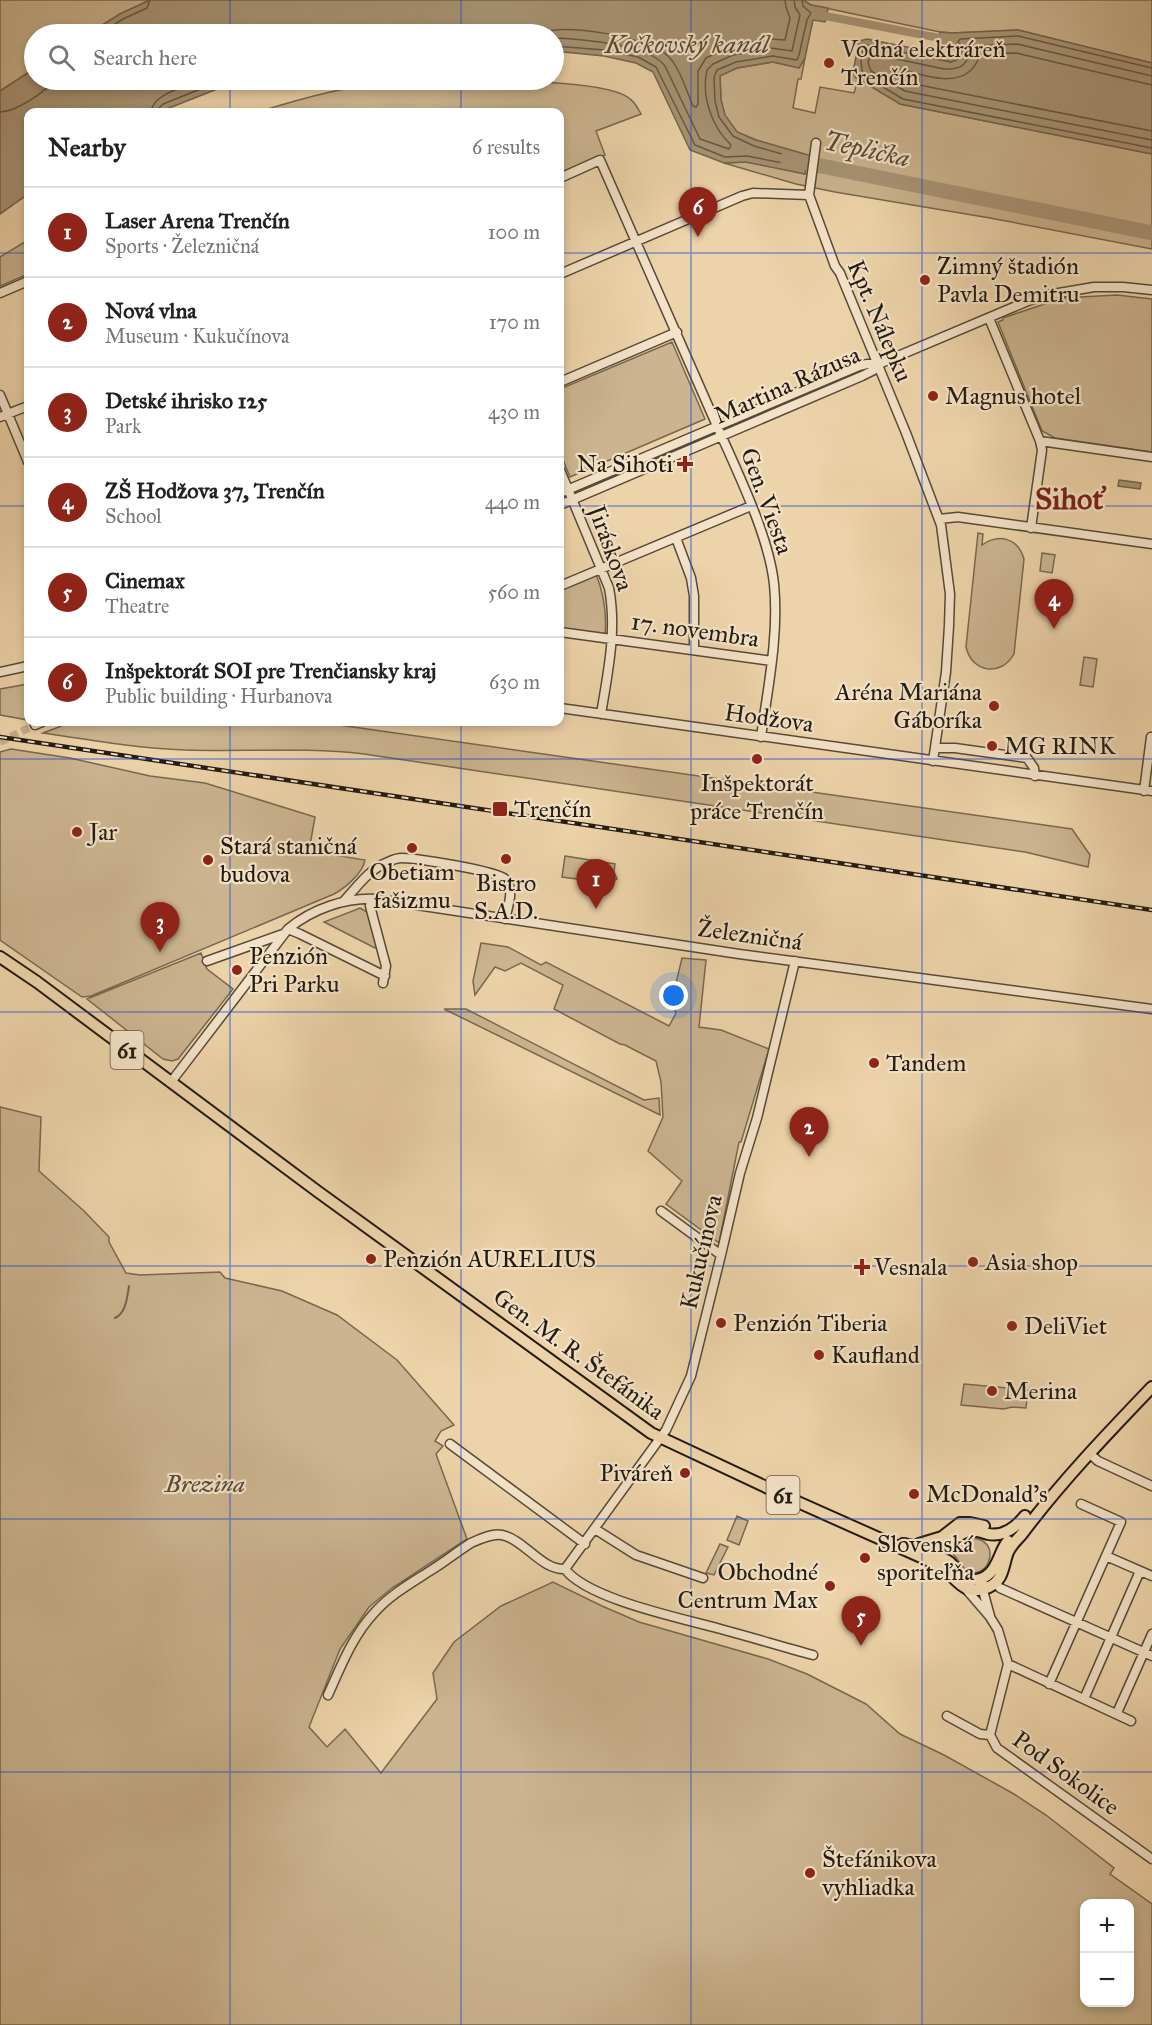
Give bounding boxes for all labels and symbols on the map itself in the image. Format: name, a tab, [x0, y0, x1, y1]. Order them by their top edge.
water label: Kočkovský kanál	[603, 28, 771, 60]
place label: Vodná elektráreň Trenčín	[840, 34, 1006, 92]
marker: Vodná elektráreň Trenčín	[822, 56, 836, 70]
water label: Teplička	[821, 124, 913, 175]
pin: 6	[678, 188, 718, 237]
place label: Zimný štadión Pavla Demitru	[937, 251, 1080, 309]
street label: Kpt. Nálepku	[841, 255, 919, 387]
marker: Zimný štadión Pavla Demitru	[918, 273, 932, 287]
street label: Martina Rázusa	[709, 339, 866, 431]
place label: Magnus hotel	[945, 381, 1082, 411]
marker: Magnus hotel	[926, 389, 940, 403]
street label: Gen. Viesta	[734, 444, 800, 559]
place label: Na Sihoti	[577, 449, 673, 479]
marker: Na Sihoti	[678, 457, 692, 471]
district label: Sihoť	[1035, 481, 1106, 517]
street label: Jiráskova	[581, 498, 641, 596]
pin: 4	[1034, 580, 1074, 629]
street label: 17. novembra	[629, 606, 762, 654]
place label: Aréna Mariána Gáboríka	[834, 677, 983, 735]
street label: Hodžova	[723, 697, 816, 739]
marker: Aréna Mariána Gáboríka	[987, 699, 1001, 713]
place label: MG RINK	[1004, 731, 1117, 761]
marker: MG RINK	[985, 739, 999, 753]
marker: Inšpektorát práce Trenčín	[750, 752, 764, 766]
place label: Inšpektorát práce Trenčín	[689, 768, 824, 826]
place label: Trenčín	[514, 794, 591, 824]
marker: Trenčín	[491, 800, 509, 818]
place label: Jar	[86, 817, 117, 847]
marker: Jar	[70, 825, 84, 839]
place label: Stará staničná budova	[220, 831, 358, 889]
marker: Obetiam fašizmu	[405, 841, 419, 855]
marker: Bistro S.A.D.	[499, 852, 513, 866]
marker: Stará staničná budova	[201, 853, 215, 867]
place label: Obetiam fašizmu	[369, 857, 455, 915]
pin: 1	[576, 860, 616, 909]
place label: Bistro S.A.D.	[474, 868, 538, 926]
pin: 3	[140, 902, 180, 952]
street label: Železničná	[696, 913, 805, 957]
place label: Penzión Pri Parku	[249, 941, 340, 999]
marker: Penzión Pri Parku	[230, 963, 244, 977]
your location	[659, 981, 688, 1010]
road number: 61	[110, 1031, 144, 1069]
place label: Tandem	[886, 1048, 966, 1078]
marker: Tandem	[867, 1056, 881, 1070]
pin: 2	[790, 1108, 828, 1157]
street label: Kukučínova	[673, 1191, 729, 1312]
place label: Penzión AURELIUS	[383, 1244, 596, 1274]
place label: Asia shop	[984, 1247, 1078, 1277]
marker: Penzión AURELIUS	[364, 1252, 378, 1266]
place label: Vesnala	[873, 1252, 948, 1282]
marker: Asia shop	[966, 1255, 980, 1269]
marker: Vesnala	[855, 1260, 869, 1274]
street label: Gen. M. R. Štefánika	[487, 1282, 671, 1427]
place label: Penzión Tiberia	[733, 1308, 888, 1338]
place label: DeliViet	[1024, 1311, 1108, 1341]
marker: Penzión Tiberia	[714, 1316, 728, 1330]
marker: DeliViet	[1005, 1319, 1019, 1333]
place label: Kaufland	[831, 1340, 920, 1370]
marker: Kaufland	[812, 1348, 826, 1362]
place label: Merina	[1004, 1376, 1078, 1406]
marker: Merina	[985, 1384, 999, 1398]
place label: Piváreň	[600, 1458, 673, 1488]
marker: Piváreň	[678, 1466, 692, 1480]
park label: Brezina	[164, 1469, 245, 1499]
road number: 61	[766, 1476, 800, 1514]
place label: McDonald's	[926, 1479, 1048, 1509]
marker: McDonald's	[907, 1487, 921, 1501]
place label: Slovenská sporiteľňa	[877, 1529, 975, 1587]
marker: Slovenská sporiteľňa	[858, 1551, 872, 1565]
place label: Obchodné Centrum Max	[677, 1557, 818, 1615]
marker: Obchodné Centrum Max	[823, 1579, 837, 1593]
pin: 5	[842, 1596, 880, 1646]
street label: Pod Sokolice	[1007, 1724, 1125, 1822]
place label: Štefánikova vyhliadka	[821, 1844, 938, 1902]
marker: Štefánikova vyhliadka	[803, 1866, 817, 1880]

